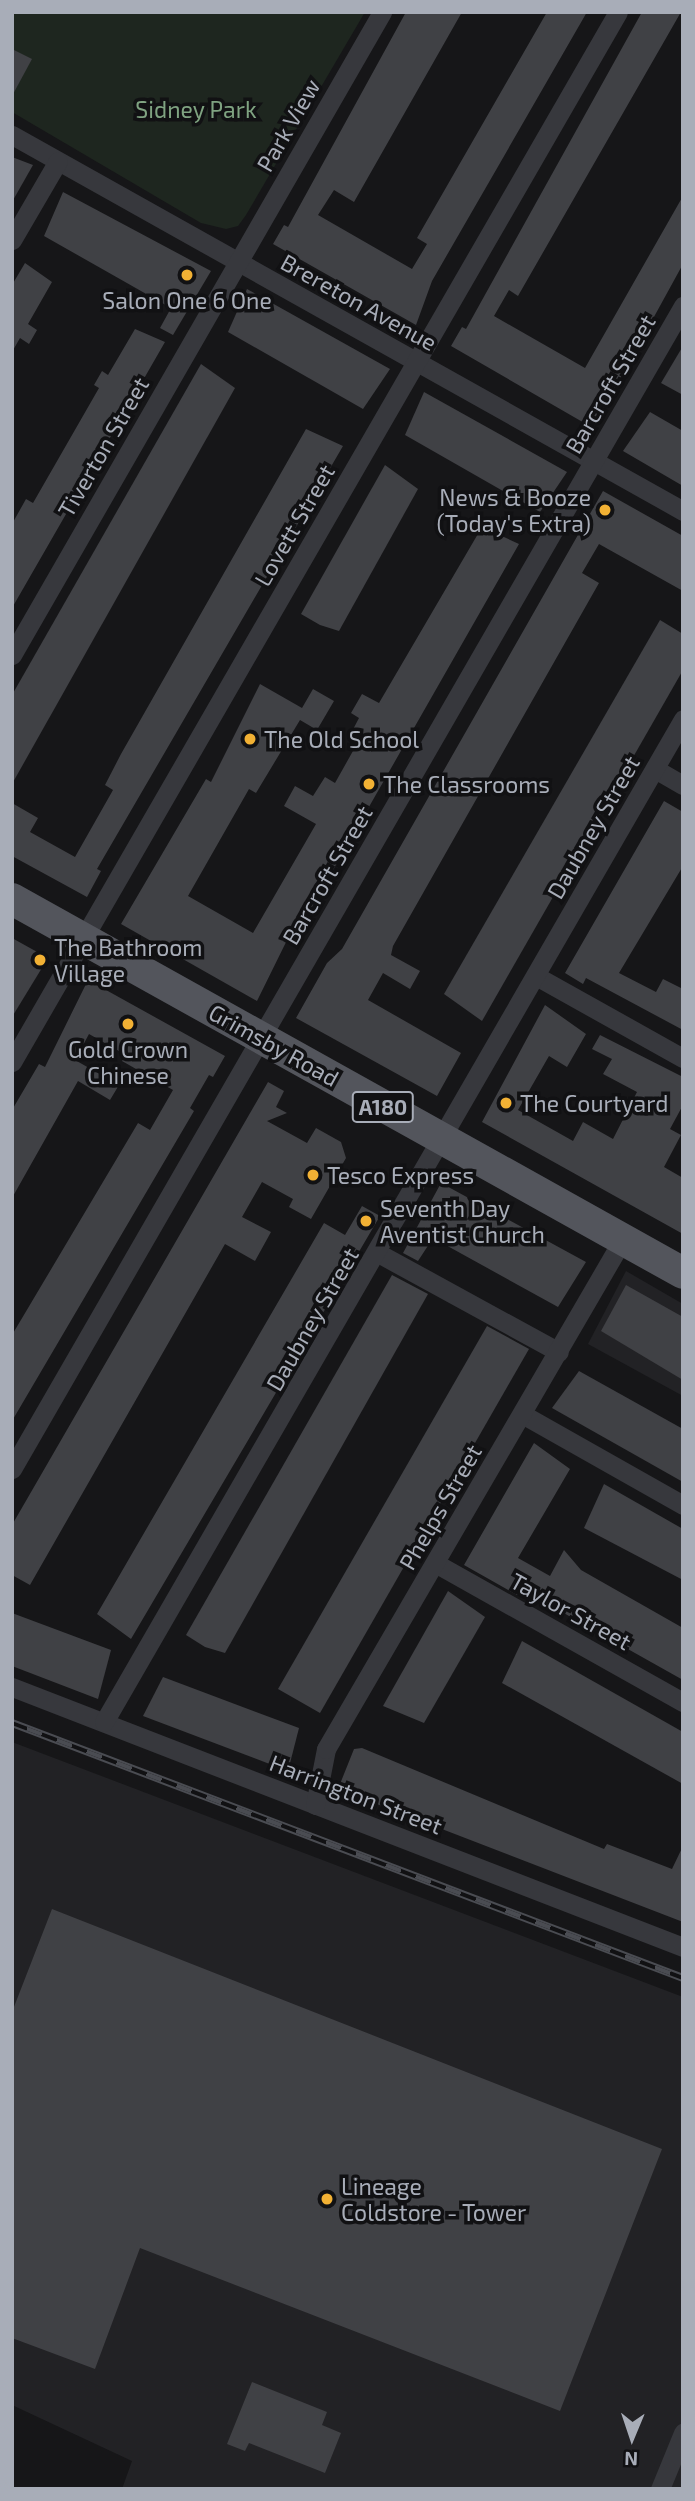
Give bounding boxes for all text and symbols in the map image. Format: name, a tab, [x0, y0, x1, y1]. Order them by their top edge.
street label: Park View	[250, 73, 326, 177]
park label: Sidney Park	[135, 95, 257, 123]
street label: Brereton Avenue	[276, 248, 442, 356]
marker: Salon One 6 One	[179, 267, 195, 283]
place label: Salon One 6 One	[102, 286, 272, 314]
street label: Barcroft Street	[559, 310, 661, 458]
street label: Tiverton Street	[52, 372, 154, 522]
street label: Lovett Street	[248, 459, 340, 591]
place label: News & Booze (Today's Extra)	[437, 483, 591, 537]
marker: News & Booze (Today's Extra)	[597, 502, 613, 518]
place label: The Old School	[264, 725, 419, 753]
marker: The Old School	[242, 731, 258, 747]
street label: Daubney Street	[541, 750, 645, 904]
place label: The Classrooms	[383, 770, 550, 798]
marker: The Classrooms	[361, 776, 377, 792]
street label: Barcroft Street	[276, 801, 378, 949]
place label: The Bathroom Village	[54, 933, 202, 987]
marker: The Bathroom Village	[32, 952, 48, 968]
street label: Grimsby Road	[204, 998, 344, 1092]
marker: Gold Crown Chinese	[120, 1016, 136, 1032]
place label: Gold Crown Chinese	[68, 1035, 188, 1089]
place label: The Courtyard	[520, 1089, 668, 1117]
road number: A180	[352, 1090, 414, 1124]
marker: The Courtyard	[498, 1095, 514, 1111]
place label: Tesco Express	[327, 1161, 474, 1189]
marker: Tesco Express	[305, 1167, 321, 1183]
place label: Seventh Day Aventist Church	[380, 1194, 545, 1248]
marker: Seventh Day Aventist Church	[358, 1213, 374, 1229]
street label: Daubney Street	[260, 1242, 364, 1396]
street label: Phelps Street	[393, 1439, 487, 1575]
street label: Taylor Street	[506, 1566, 636, 1656]
street label: Harrington Street	[266, 1748, 446, 1840]
place label: Lineage Coldstore - Tower	[341, 2172, 527, 2226]
marker: Lineage Coldstore - Tower	[319, 2191, 335, 2207]
north arrow	[597, 2403, 667, 2473]
text: N	[624, 2448, 639, 2471]

